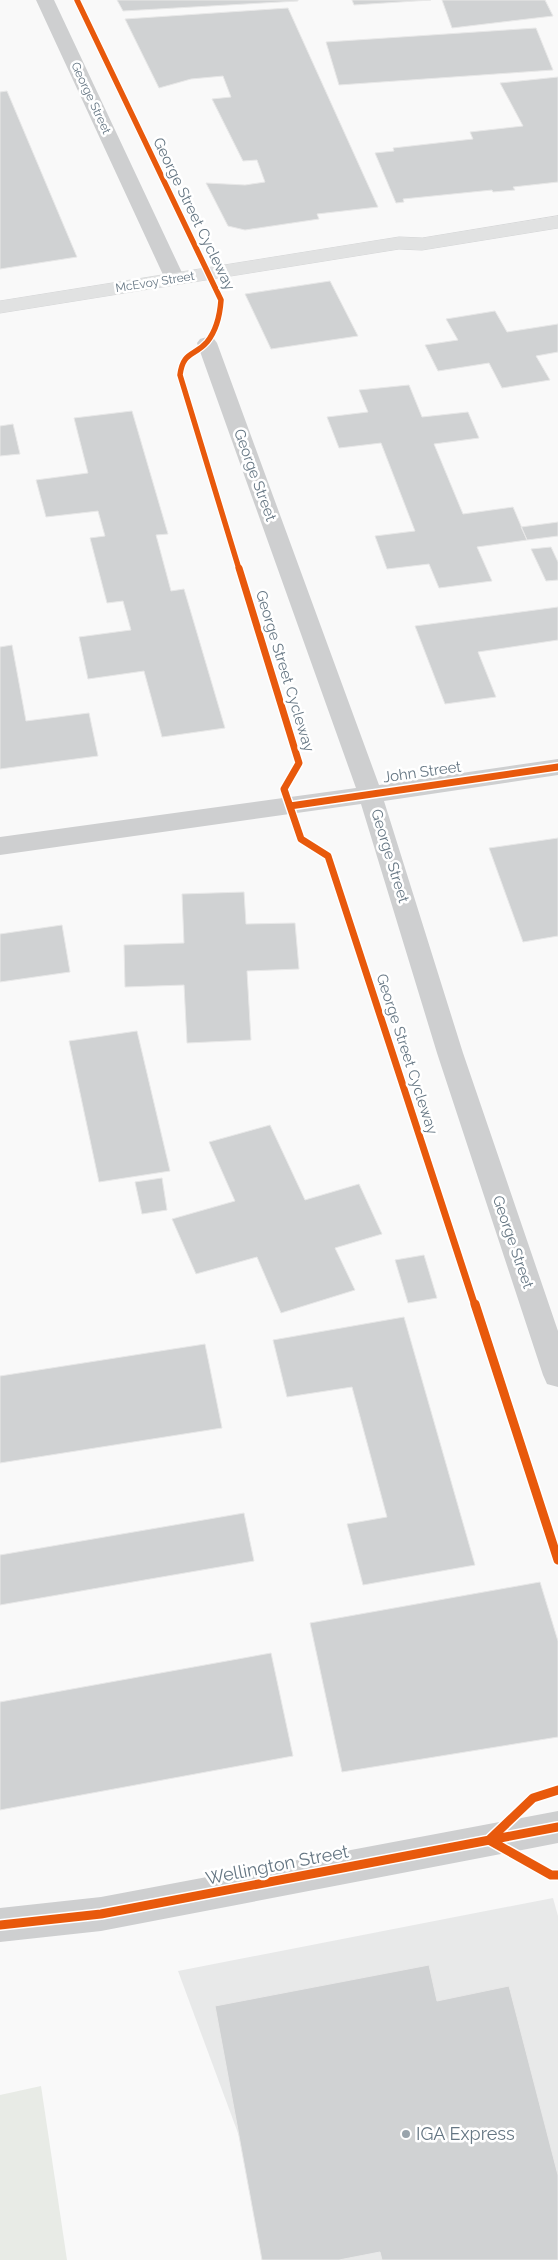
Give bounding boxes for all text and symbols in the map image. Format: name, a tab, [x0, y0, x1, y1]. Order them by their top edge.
street label: George Street	[68, 60, 114, 136]
street label: George Street Cycleway	[149, 135, 239, 293]
street label: McEvoy Street	[115, 269, 195, 295]
street label: George Street	[230, 426, 280, 524]
street label: George Street Cycleway	[252, 588, 318, 754]
street label: John Street	[382, 758, 462, 786]
street label: George Street	[367, 807, 413, 905]
street label: George Street Cycleway	[372, 971, 442, 1137]
street label: George Street	[489, 1193, 537, 1291]
street label: Wellington Street	[204, 1840, 350, 1889]
place label: IGA Express	[416, 2123, 515, 2144]
marker: IGA Express	[400, 2128, 412, 2140]

